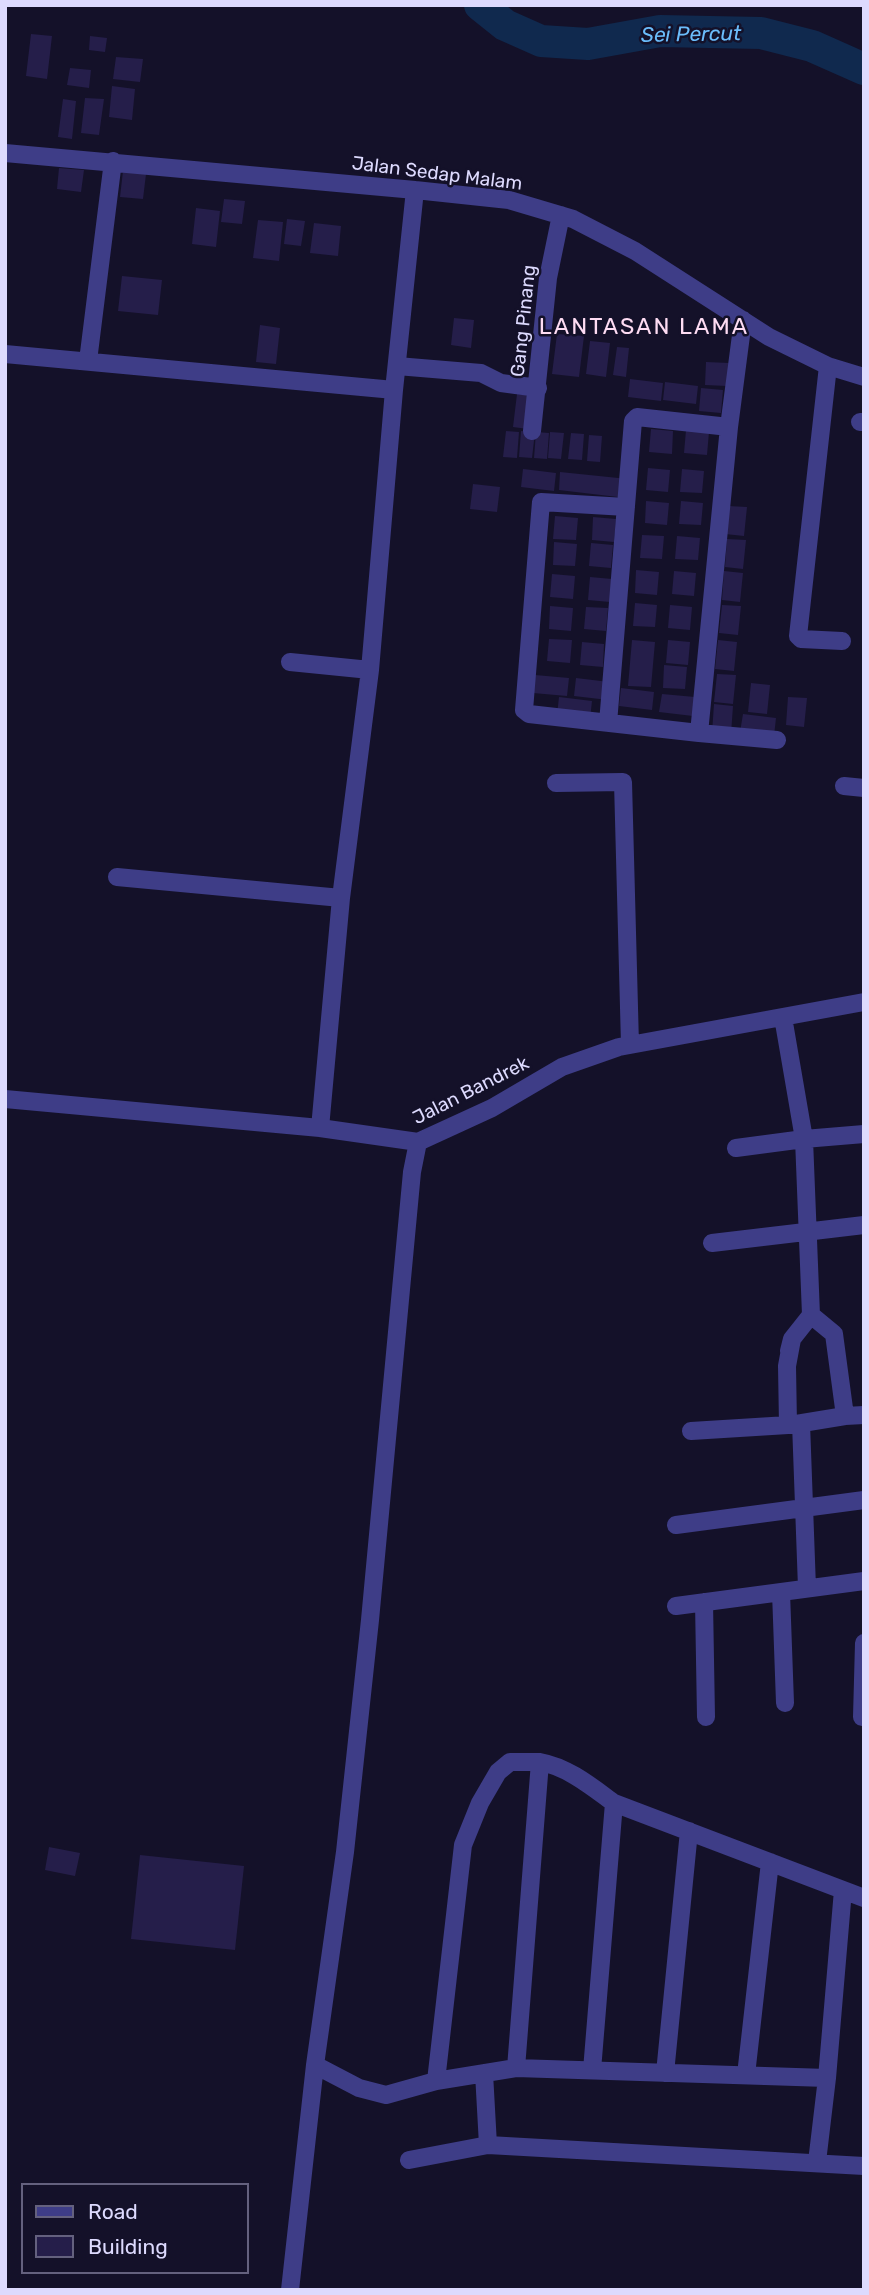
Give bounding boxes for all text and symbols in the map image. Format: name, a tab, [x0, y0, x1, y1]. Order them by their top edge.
water label: Sei Percut	[641, 22, 741, 48]
street label: Jalan Sedap Malam	[350, 152, 524, 196]
street label: Gang Pinang	[507, 264, 541, 378]
district label: LANTASAN LAMA	[540, 313, 748, 341]
street label: Jalan Bandrek	[409, 1052, 533, 1130]
legend	[21, 2183, 248, 2274]
text: Road	[88, 2199, 138, 2224]
text: Building	[88, 2234, 168, 2259]

